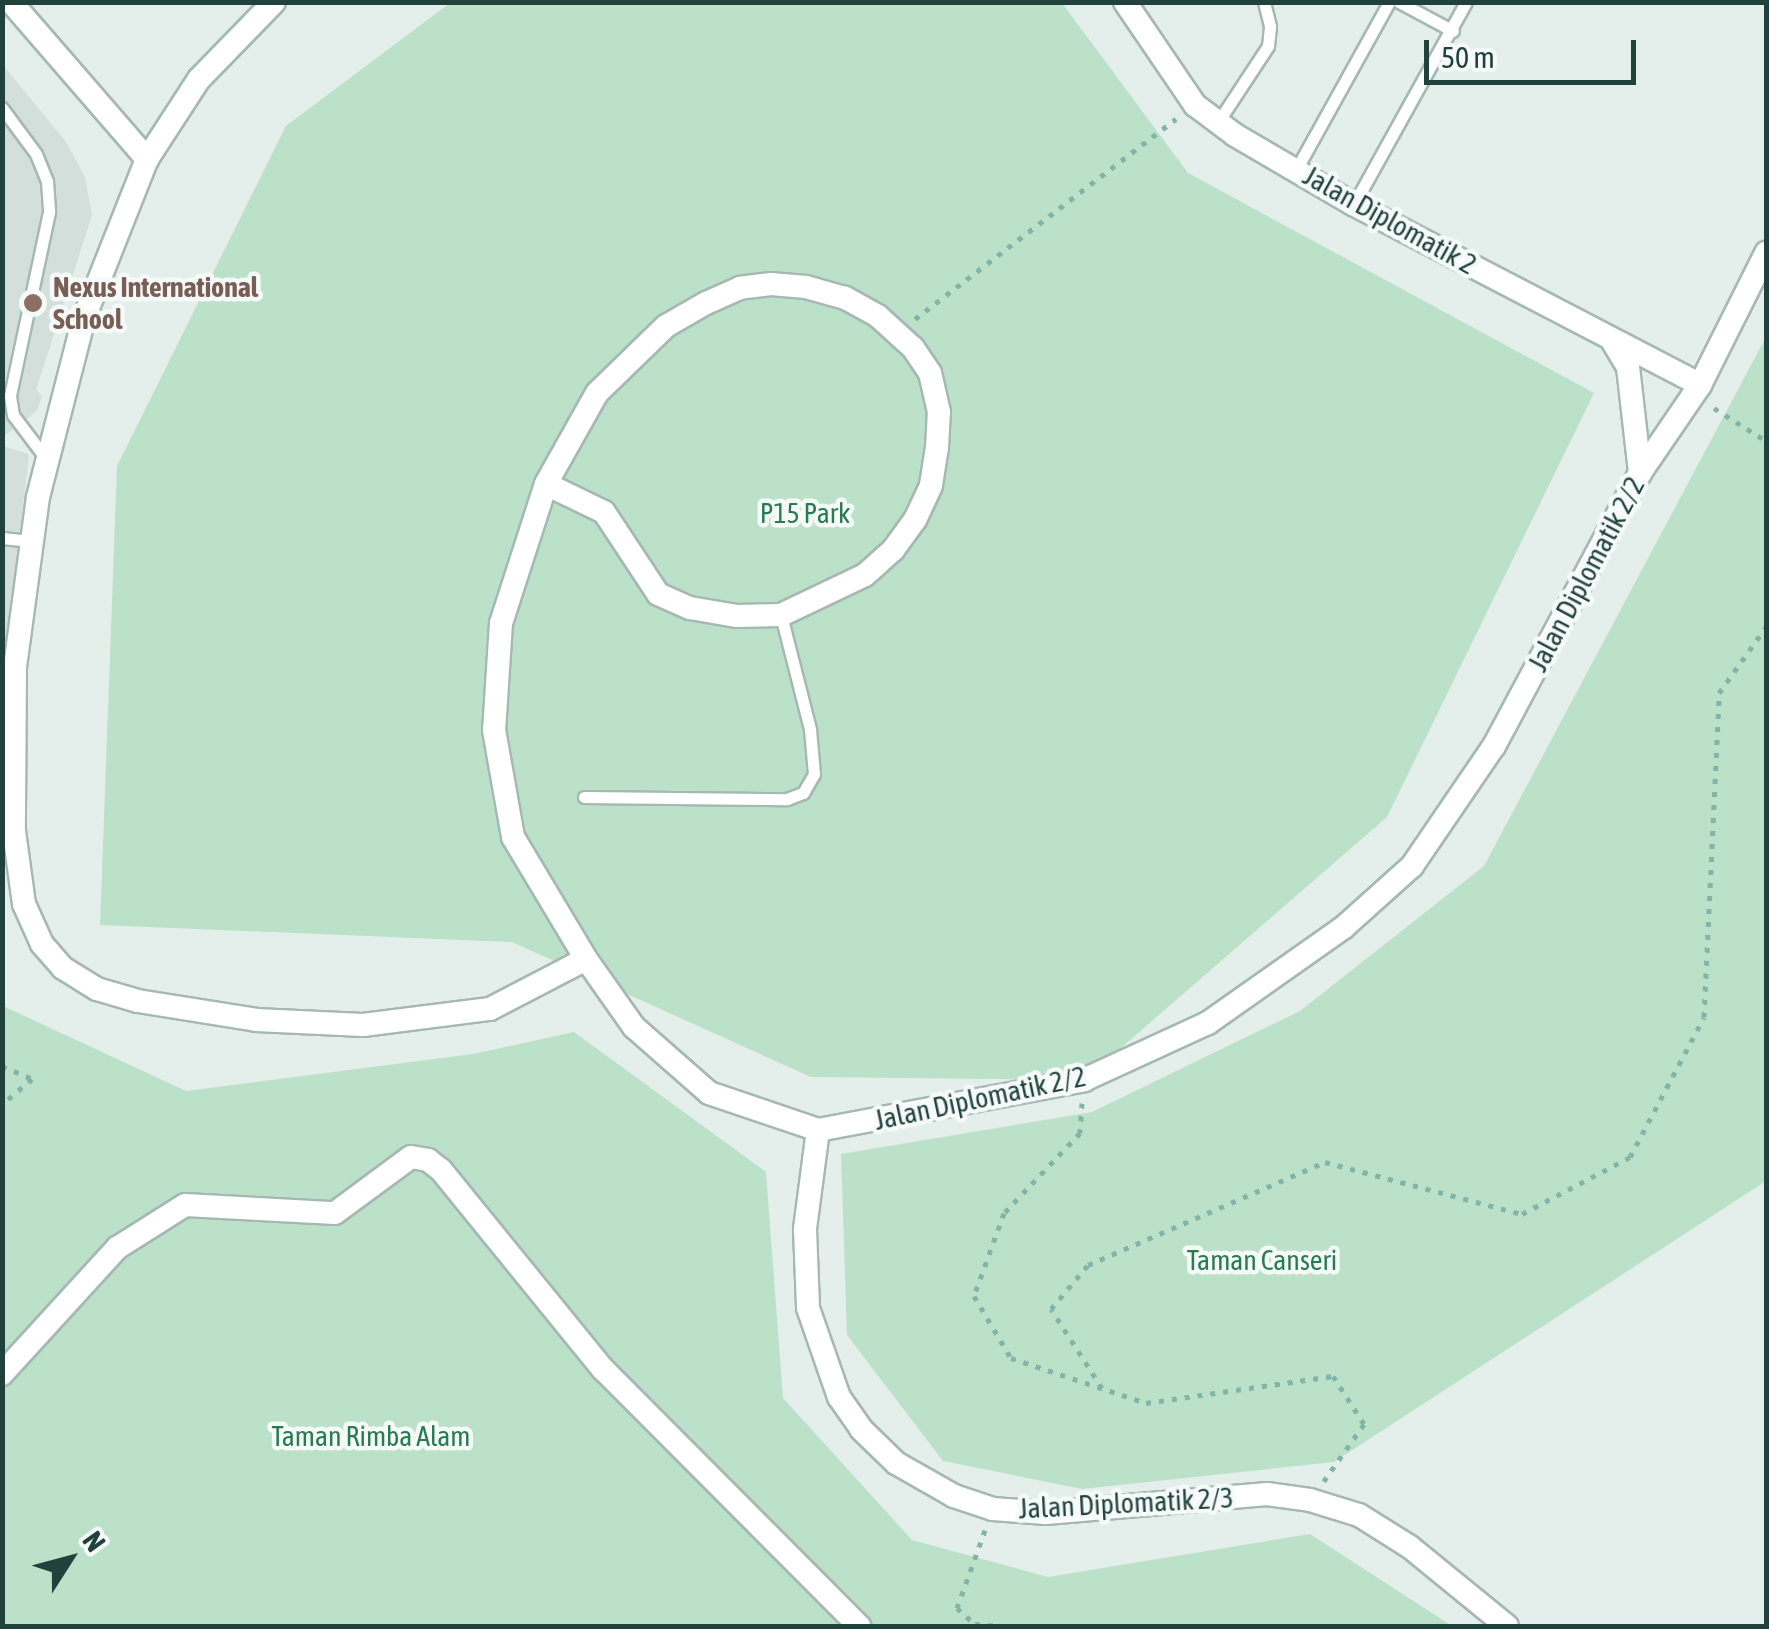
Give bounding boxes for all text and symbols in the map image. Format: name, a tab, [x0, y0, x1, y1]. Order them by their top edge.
scale bar	[1429, 20, 1642, 82]
text: 50 m	[1441, 40, 1495, 74]
street label: Jalan Diplomatik 2	[1298, 159, 1482, 281]
place label: Nexus International School	[53, 270, 258, 336]
marker: Nexus International School	[22, 292, 44, 314]
street label: Jalan Diplomatik 2/2	[1521, 471, 1651, 677]
park label: P15 Park	[760, 496, 850, 530]
street label: Jalan Diplomatik 2/2	[871, 1059, 1089, 1137]
park label: Taman Canseri	[1187, 1243, 1337, 1277]
park label: Taman Rimba Alam	[272, 1419, 470, 1453]
street label: Jalan Diplomatik 2/3	[1018, 1481, 1234, 1525]
north arrow	[20, 1509, 120, 1609]
text: N	[76, 1525, 112, 1557]

